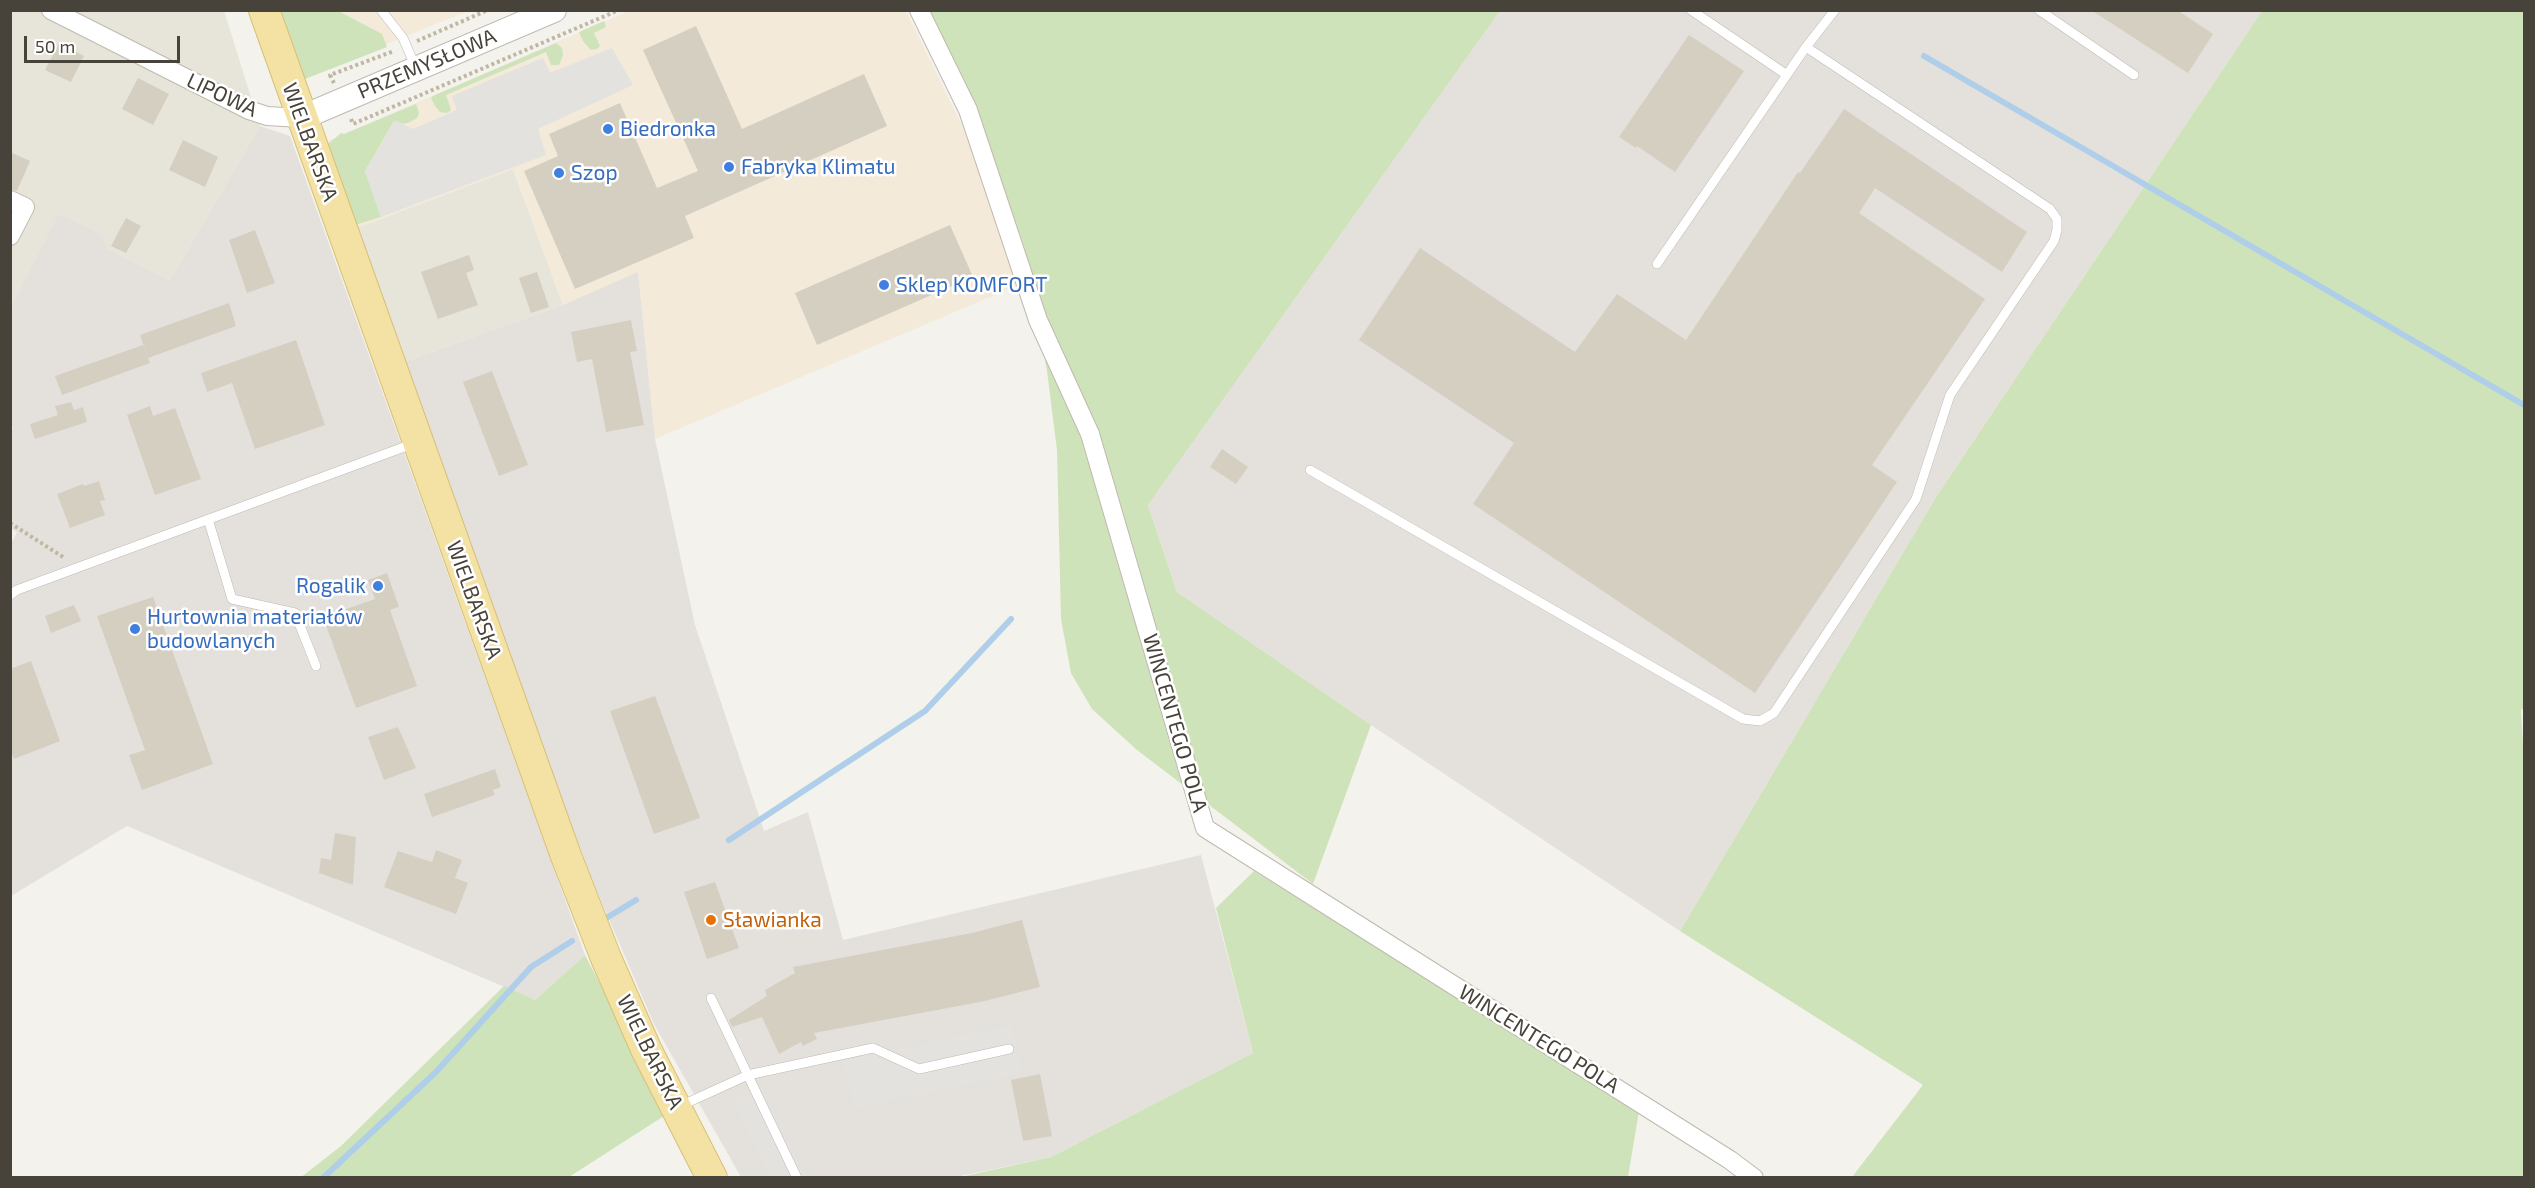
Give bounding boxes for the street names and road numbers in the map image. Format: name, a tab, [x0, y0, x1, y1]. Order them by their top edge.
street label: PRZEMYSŁOWA	[354, 23, 500, 105]
street label: LIPOWA	[183, 68, 261, 122]
street label: WIELBARSKA	[277, 79, 343, 205]
street label: WIELBARSKA	[441, 537, 507, 663]
street label: WINCENTEGO POLA	[1137, 631, 1213, 815]
street label: WINCENTEGO POLA	[1454, 979, 1624, 1099]
street label: WIELBARSKA	[611, 991, 689, 1113]

